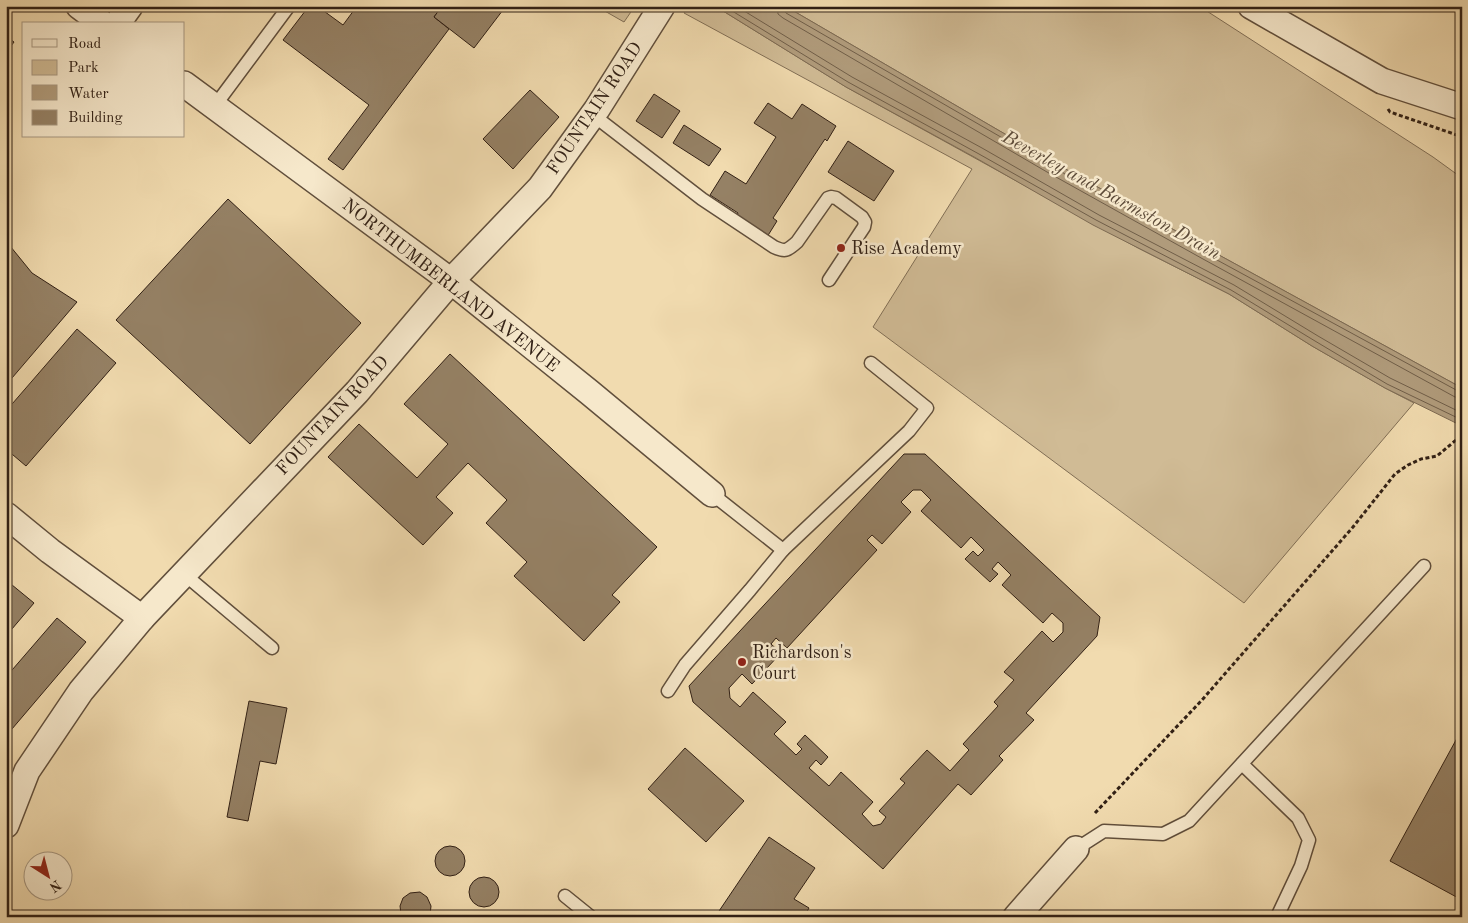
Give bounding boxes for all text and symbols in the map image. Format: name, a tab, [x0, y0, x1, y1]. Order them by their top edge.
legend	[22, 22, 185, 138]
text: Road	[68, 37, 102, 52]
street label: FOUNTAIN ROAD	[544, 39, 646, 178]
text: Park	[68, 61, 99, 76]
text: Water	[68, 87, 109, 102]
text: Building	[68, 111, 123, 126]
water label: Beverley and Barmston Drain	[998, 128, 1223, 264]
street label: NORTHUMBERLAND AVENUE	[339, 196, 562, 376]
place label: Rise Academy	[851, 240, 962, 258]
marker: Rise Academy	[835, 242, 847, 254]
street label: FOUNTAIN ROAD	[273, 353, 392, 479]
place label: Richardson's Court	[752, 644, 852, 683]
marker: Richardson's Court	[736, 656, 748, 668]
north arrow	[22, 850, 72, 900]
text: N	[46, 877, 63, 895]

